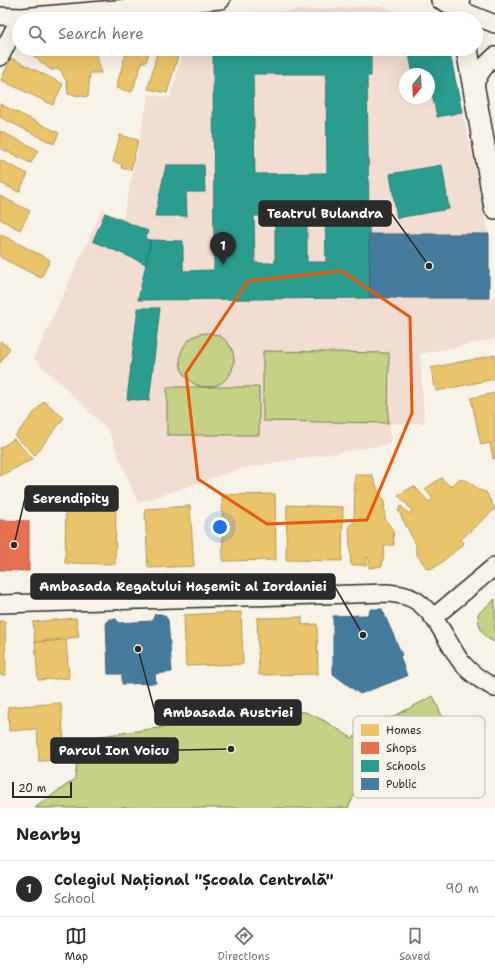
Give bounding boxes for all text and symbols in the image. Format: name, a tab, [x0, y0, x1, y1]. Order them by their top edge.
search box	[12, 12, 483, 56]
icon: search	[26, 23, 48, 45]
text: Search here	[58, 24, 144, 44]
north arrow	[399, 68, 435, 104]
callout: Teatrul Bulandra	[259, 201, 391, 226]
text: Teatrul Bulandra	[267, 205, 383, 222]
pin: 1	[210, 232, 236, 265]
callout: Serendipity	[25, 486, 118, 511]
text: Serendipity	[33, 490, 109, 507]
your location	[210, 517, 230, 537]
callout: Ambasada Regatului Haşemit al Iordaniei	[31, 574, 335, 599]
text: Ambasada Regatului Haşemit al Iordaniei	[39, 578, 327, 595]
callout: Ambasada Austriei	[155, 700, 301, 725]
text: Ambasada Austriei	[163, 704, 293, 721]
legend	[353, 716, 485, 798]
text: Homes	[386, 723, 422, 738]
callout: Parcul Ion Voicu	[51, 738, 178, 763]
text: Shops	[386, 741, 417, 756]
text: Parcul Ion Voicu	[59, 742, 169, 759]
text: Schools	[386, 759, 426, 774]
text: Public	[386, 777, 417, 792]
scale bar	[12, 780, 72, 799]
text: 20 m	[18, 781, 46, 796]
text: Nearby	[16, 823, 81, 845]
text: Colegiul Național "Școala Centrală"	[54, 870, 334, 890]
text: 1	[26, 880, 32, 897]
text: 90 m	[445, 880, 479, 897]
text: School	[54, 890, 95, 907]
tab: Map	[65, 925, 88, 964]
tab: Directions	[217, 925, 270, 964]
tab: Saved	[399, 925, 430, 964]

